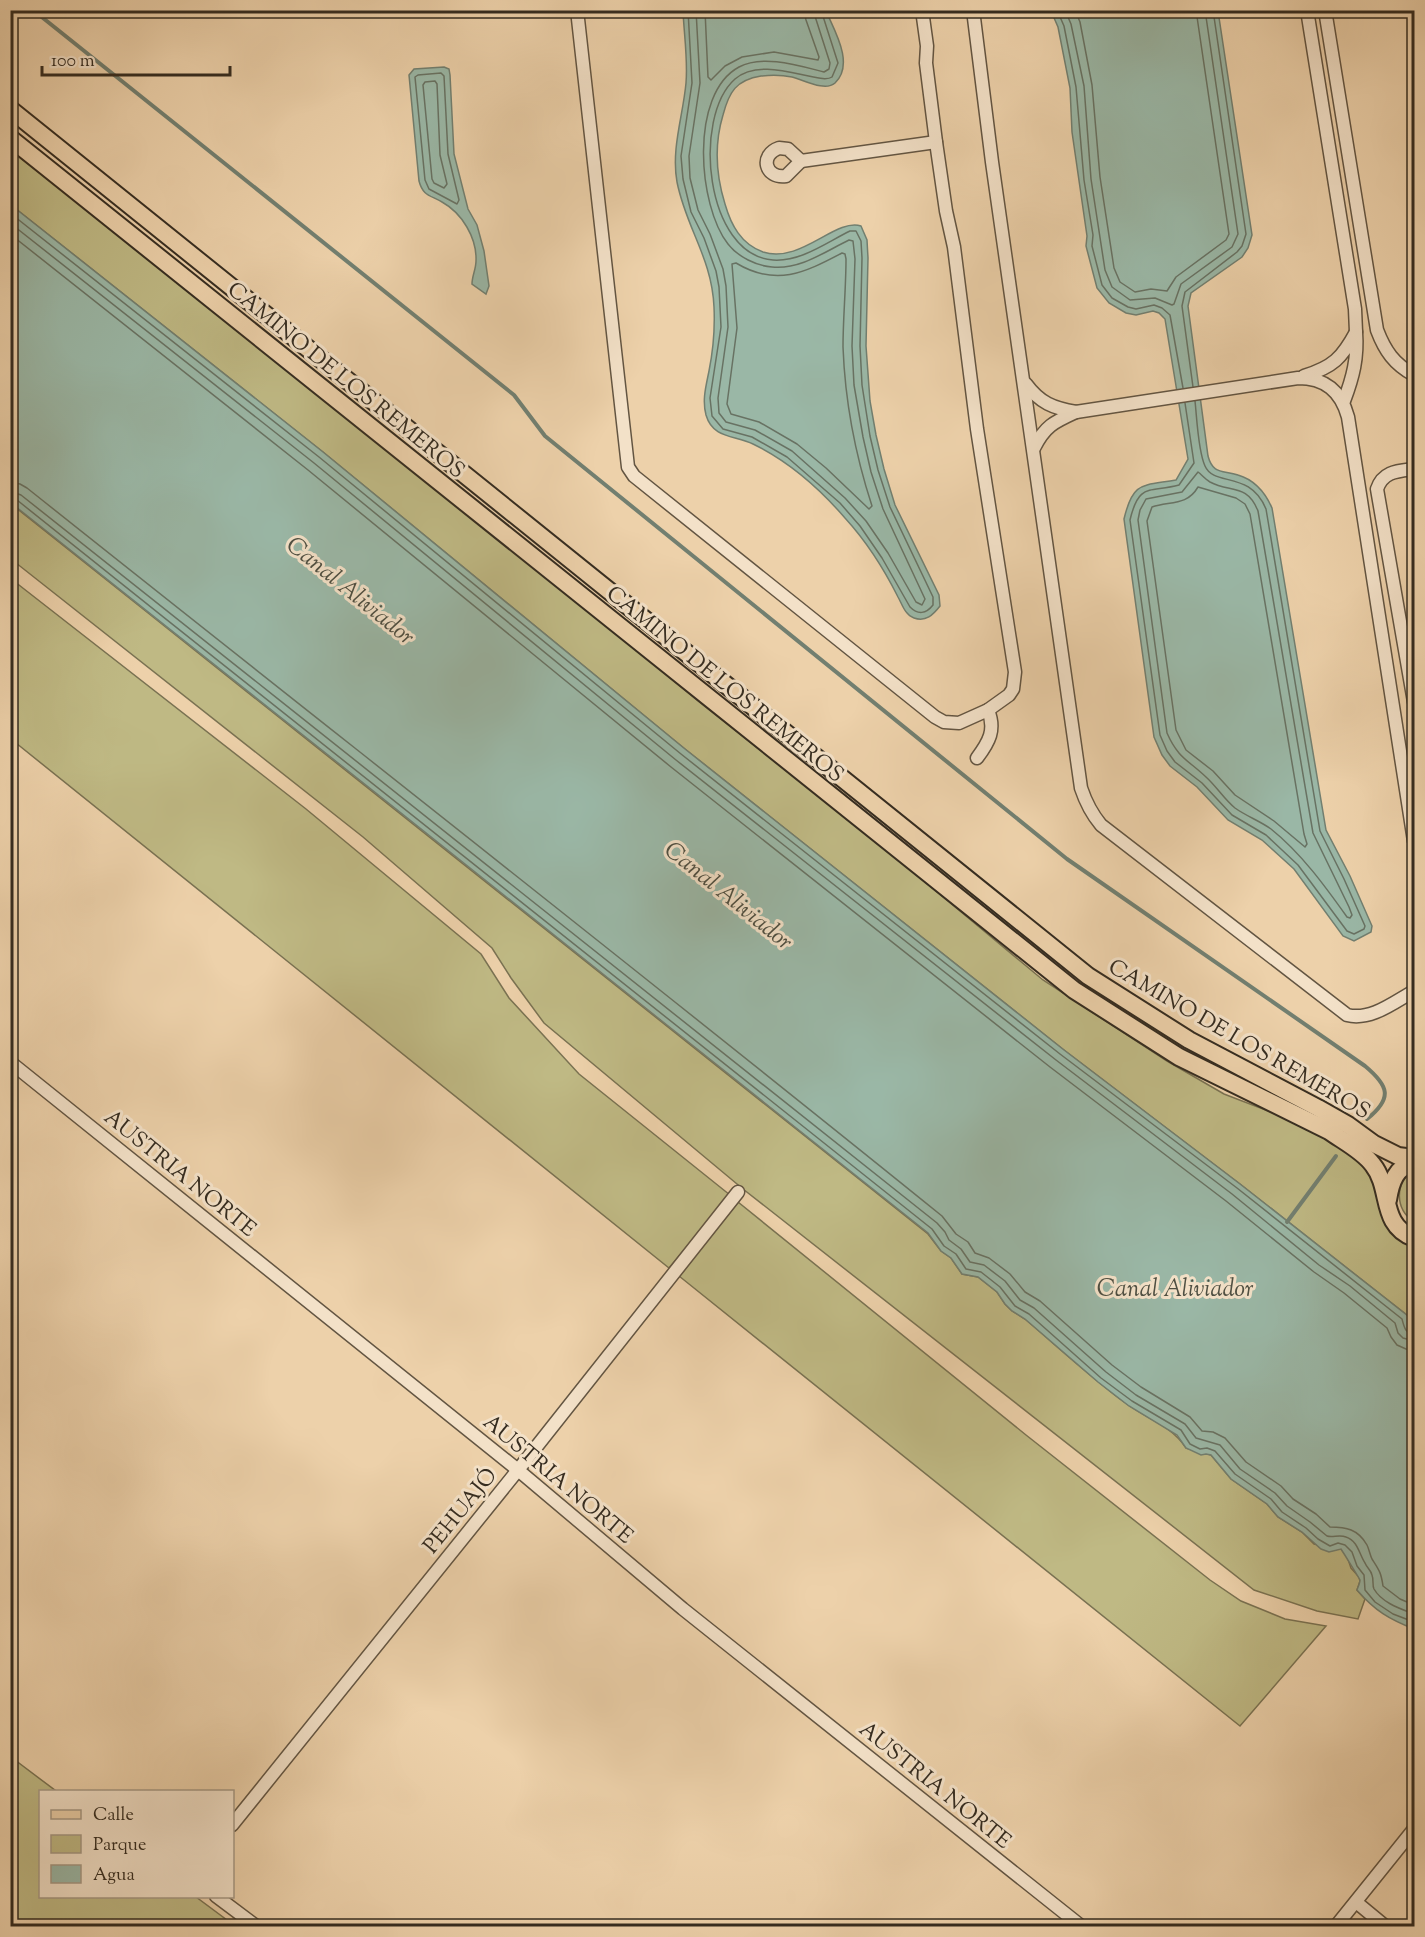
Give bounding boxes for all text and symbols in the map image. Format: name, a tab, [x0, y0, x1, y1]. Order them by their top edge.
scale bar	[42, 39, 230, 77]
text: 100 m	[51, 49, 95, 75]
street label: CAMINO DE LOS REMEROS	[219, 275, 471, 488]
water label: Canal Aliviador	[278, 529, 422, 654]
street label: CAMINO DE LOS REMEROS	[598, 579, 850, 792]
water label: Canal Aliviador	[656, 834, 800, 959]
street label: CAMINO DE LOS REMEROS	[1101, 952, 1376, 1129]
street label: AUSTRIA NORTE	[96, 1103, 262, 1246]
water label: Canal Aliviador	[1097, 1273, 1254, 1307]
street label: AUSTRIA NORTE	[475, 1408, 639, 1553]
street label: PEHUAJÓ	[416, 1461, 506, 1562]
street label: AUSTRIA NORTE	[851, 1715, 1017, 1858]
legend	[39, 1790, 234, 1898]
text: Calle	[93, 1803, 134, 1829]
text: Parque	[93, 1833, 146, 1859]
text: Agua	[93, 1863, 135, 1889]

